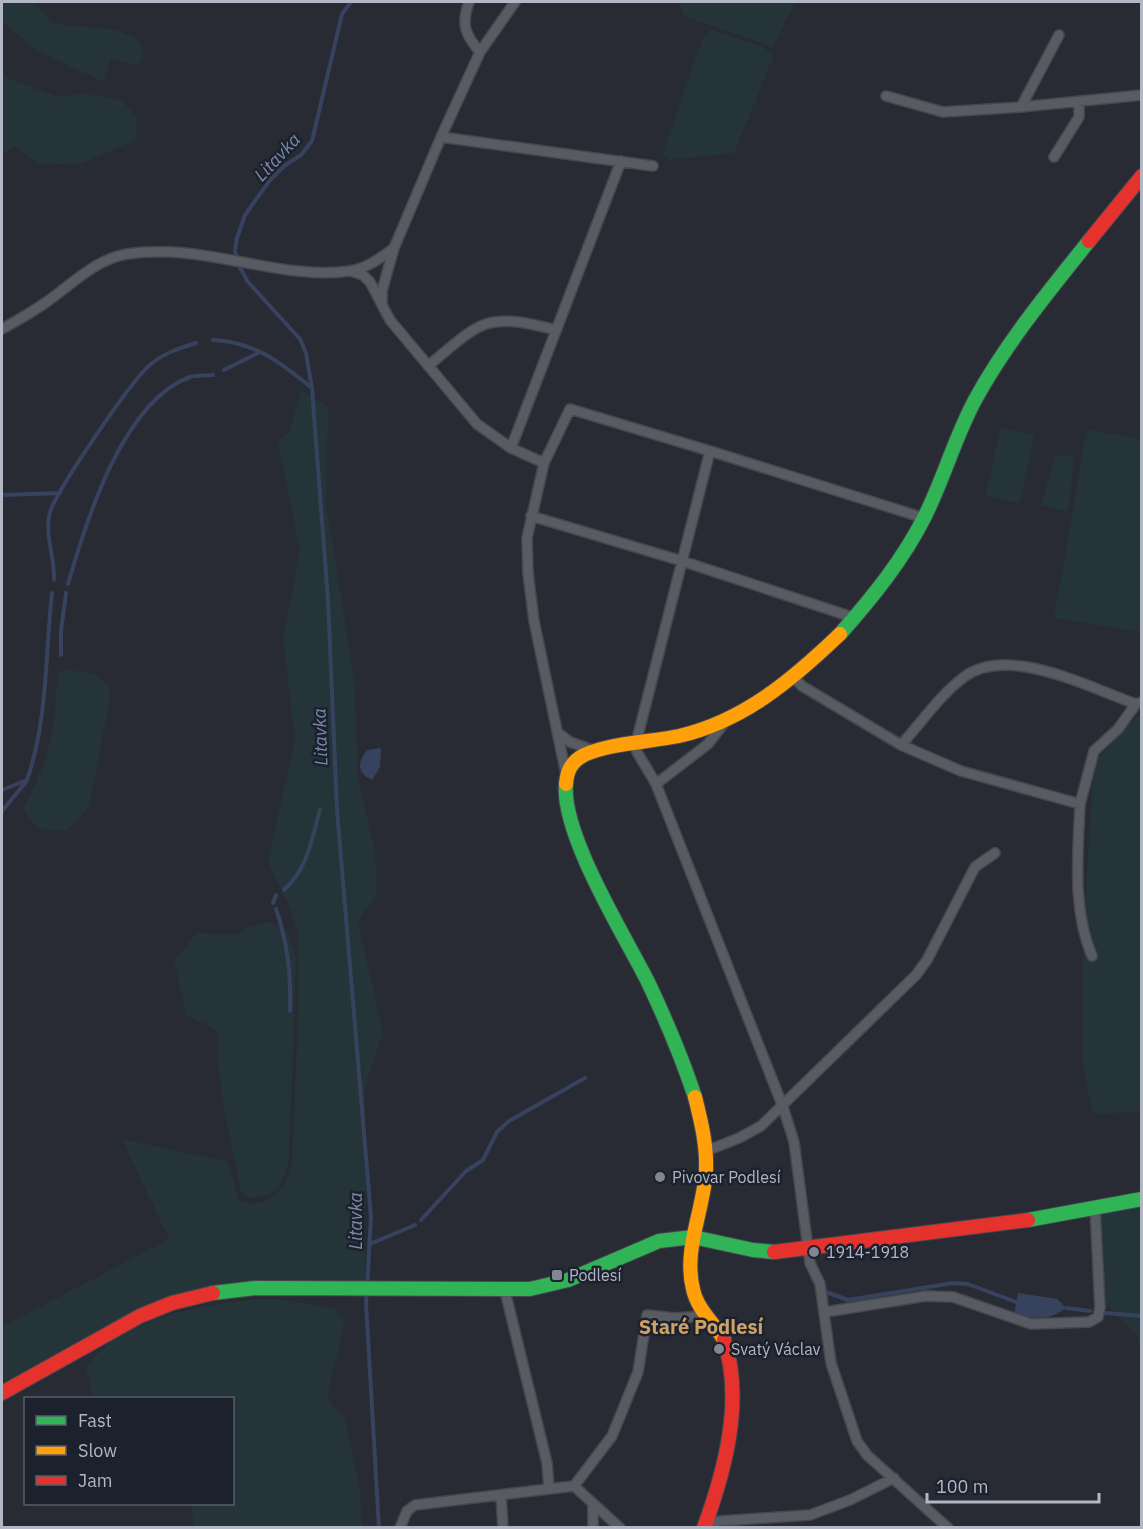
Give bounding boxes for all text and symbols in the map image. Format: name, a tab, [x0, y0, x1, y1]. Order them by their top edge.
water label: Litavka	[249, 128, 305, 186]
water label: Litavka	[307, 708, 333, 766]
place label: Pivovar Podlesí	[672, 1167, 781, 1187]
marker: Pivovar Podlesí	[653, 1170, 667, 1184]
water label: Litavka	[344, 1192, 367, 1250]
place label: 1914-1918	[826, 1242, 909, 1262]
marker: 1914-1918	[807, 1245, 821, 1259]
place label: Podlesí	[569, 1265, 622, 1285]
marker: Podlesí	[550, 1268, 564, 1282]
district label: Staré Podlesí	[639, 1313, 764, 1340]
place label: Svatý Václav	[731, 1339, 821, 1359]
marker: Svatý Václav	[712, 1342, 726, 1356]
legend	[24, 1397, 234, 1505]
text: Fast	[78, 1409, 112, 1432]
text: Slow	[78, 1439, 117, 1462]
scale bar	[927, 1466, 1100, 1504]
text: Jam	[78, 1469, 113, 1492]
text: 100 m	[936, 1475, 988, 1498]

